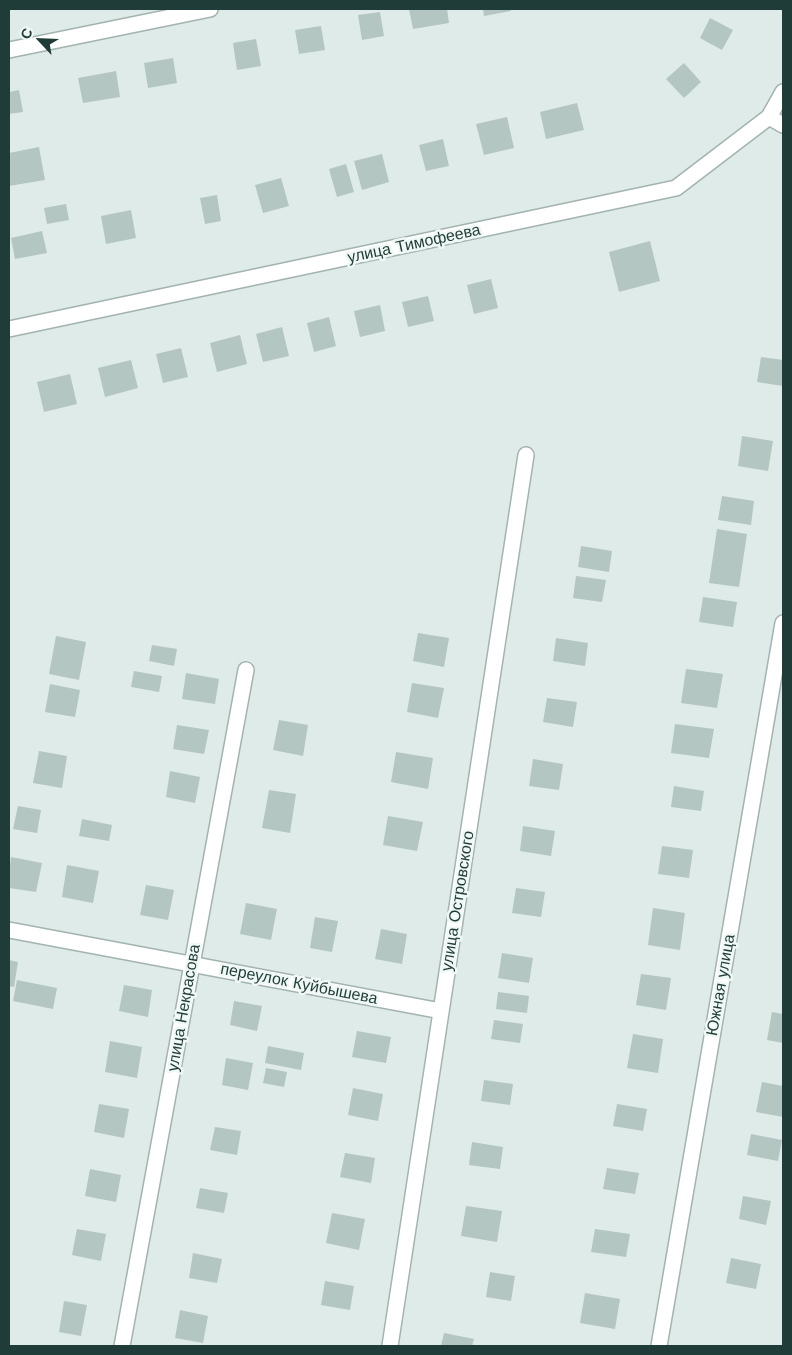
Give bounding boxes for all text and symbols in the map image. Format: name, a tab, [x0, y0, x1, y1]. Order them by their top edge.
north arrow	[15, 15, 65, 65]
text: С	[17, 26, 36, 42]
street label: улица Тимофеева	[346, 221, 482, 267]
street label: улица Островского	[437, 829, 479, 973]
street label: Южная улица	[703, 933, 739, 1037]
street label: улица Некрасова	[163, 943, 205, 1073]
street label: переулок Куйбышева	[219, 959, 379, 1009]

